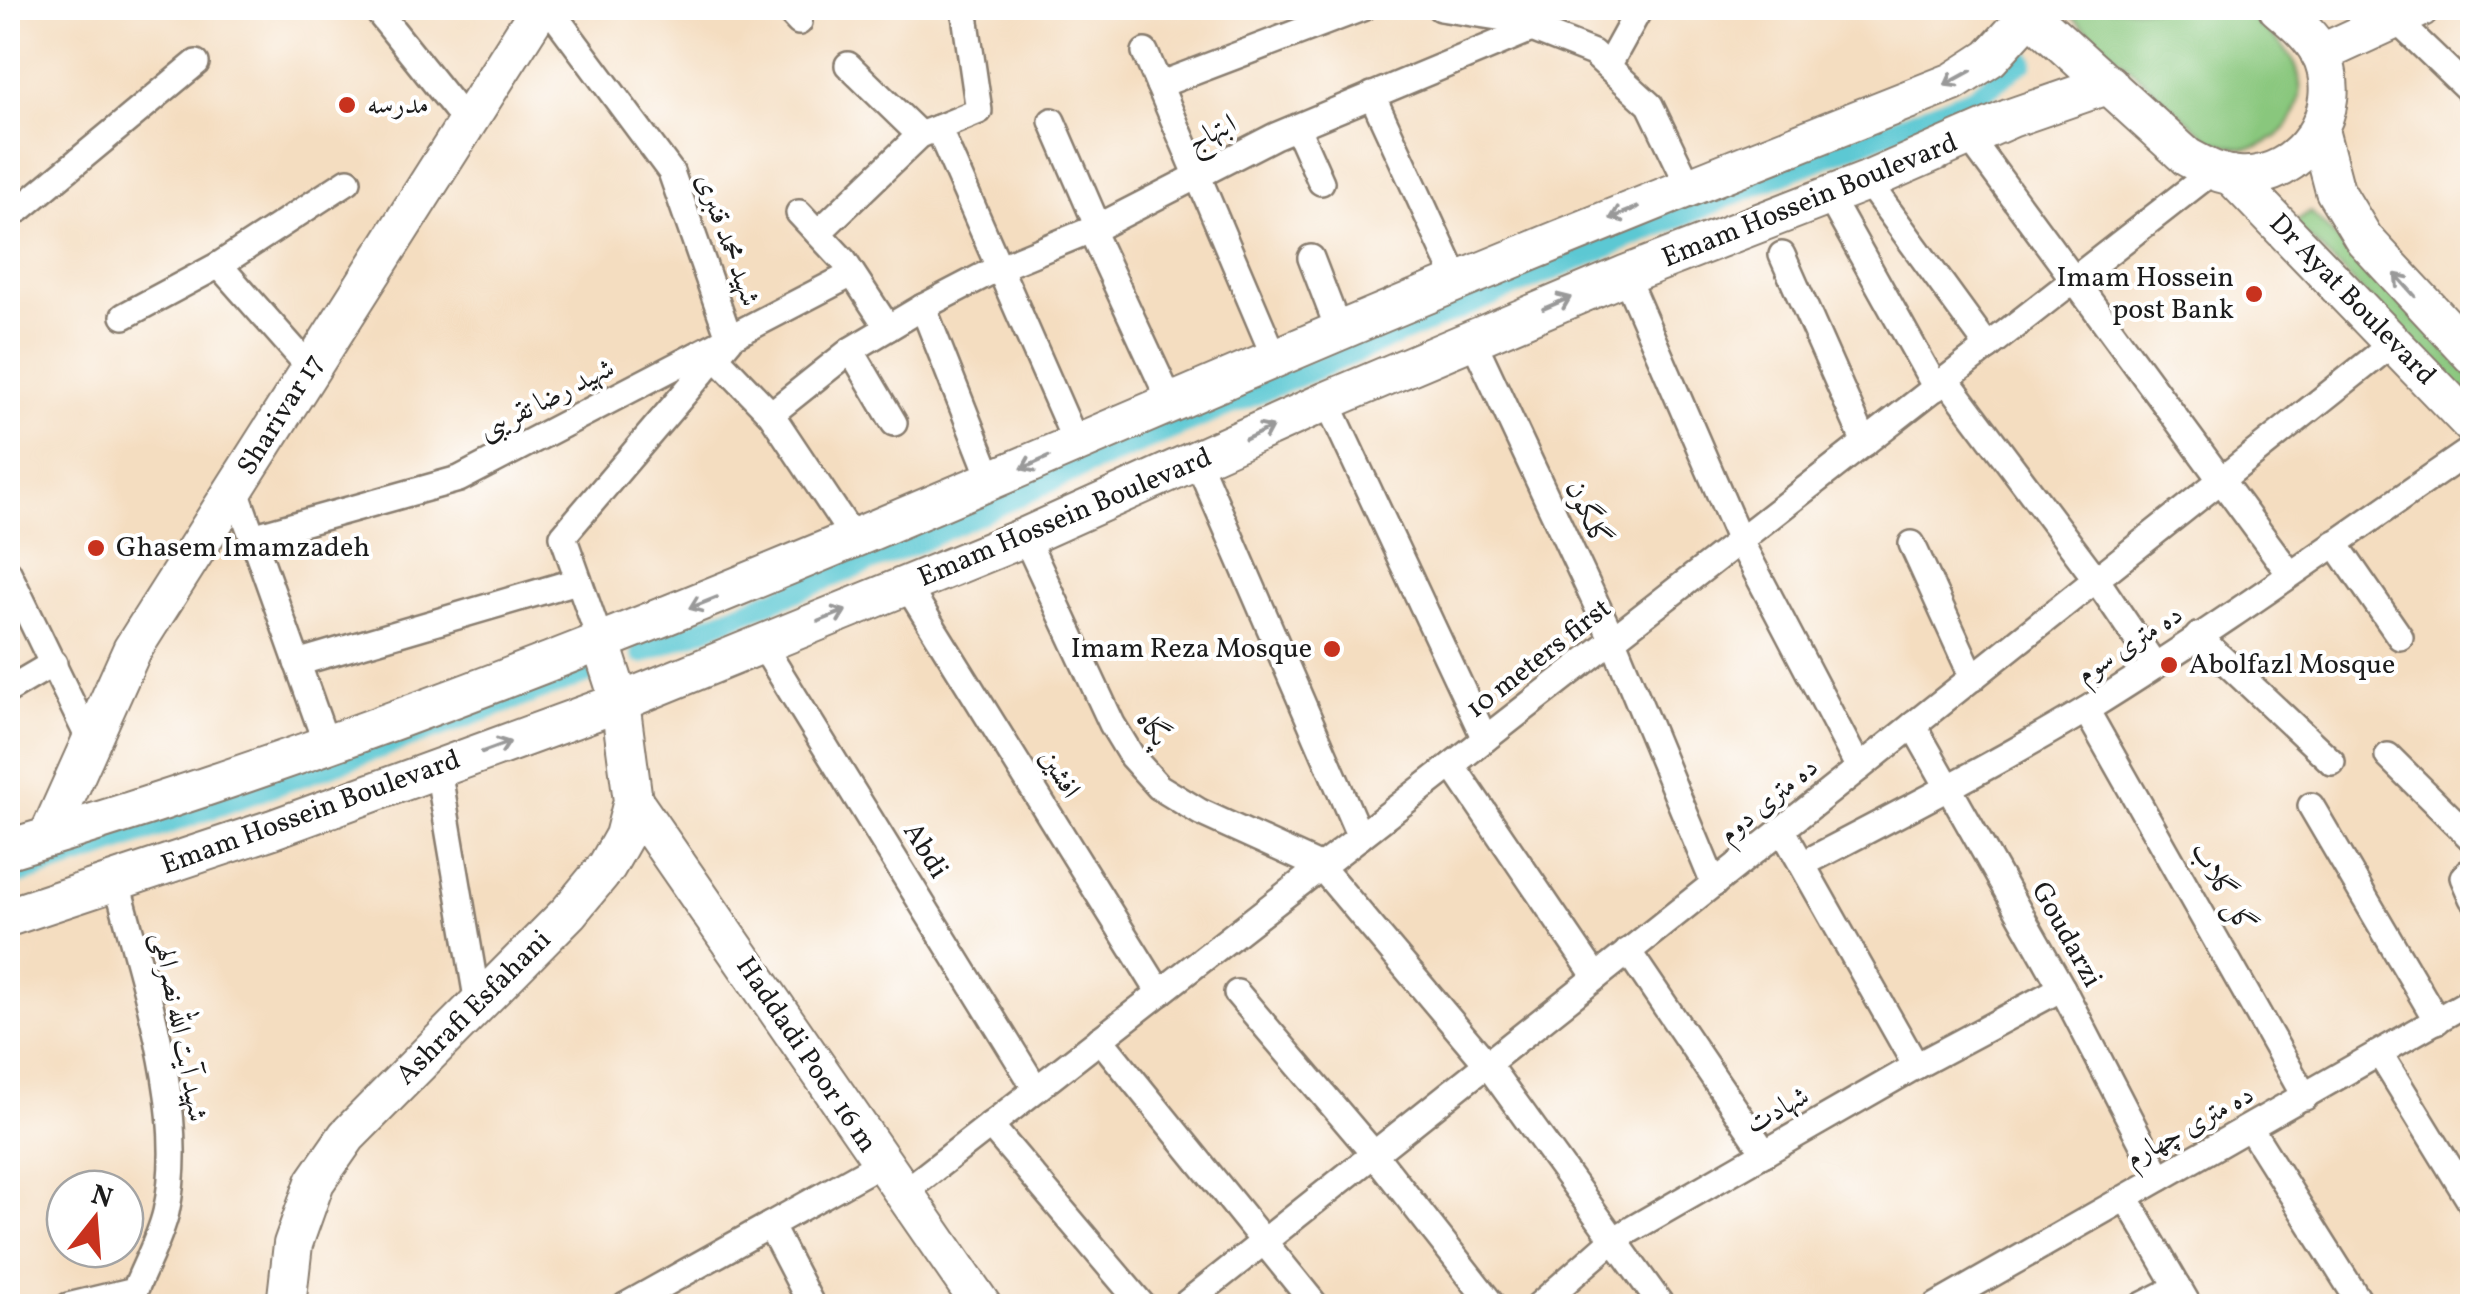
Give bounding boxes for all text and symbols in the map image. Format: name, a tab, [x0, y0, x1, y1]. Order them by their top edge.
one-way arrow	[1943, 68, 1973, 88]
place label: مدرسه	[367, 86, 429, 125]
marker: مدرسه	[336, 94, 358, 116]
street label: ابتهاج	[1181, 105, 1245, 166]
street label: Emam Hossein Boulevard	[1656, 124, 1964, 278]
street label: شهید محمد قنبری	[685, 168, 769, 312]
one-way arrow	[1609, 205, 1640, 223]
street label: Dr Ayat Boulevard	[2260, 205, 2444, 395]
place label: Imam Hossein post Bank	[2057, 259, 2234, 330]
one-way arrow	[2393, 273, 2416, 298]
marker: Imam Hossein post Bank	[2243, 283, 2265, 305]
one-way arrow	[1541, 293, 1572, 311]
street label: Sharivar 17	[228, 347, 334, 483]
street label: شهید رضا تقریبی	[473, 349, 621, 451]
one-way arrow	[1243, 423, 1273, 442]
street label: Emam Hossein Boulevard	[912, 438, 1218, 598]
one-way arrow	[1020, 455, 1051, 473]
street label: گلگون	[1555, 474, 1619, 554]
place label: Ghasem Imamzadeh	[116, 529, 370, 568]
marker: Ghasem Imamzadeh	[85, 537, 107, 559]
street label: 10 meters first	[1458, 590, 1620, 728]
one-way arrow	[688, 595, 719, 613]
street label: ده متری سوم	[2069, 596, 2193, 697]
one-way arrow	[816, 606, 846, 624]
place label: Imam Reza Mosque	[1071, 630, 1312, 669]
marker: Imam Reza Mosque	[1321, 638, 1343, 660]
place label: Abolfazl Mosque	[2189, 646, 2395, 685]
marker: Abolfazl Mosque	[2158, 654, 2180, 676]
street label: پگاه	[1126, 703, 1179, 756]
one-way arrow	[480, 737, 511, 755]
street label: Emam Hossein Boulevard	[156, 741, 466, 885]
street label: افشین	[1029, 742, 1089, 806]
street label: ده متری دوم	[1711, 749, 1829, 856]
street label: Abdi	[893, 816, 957, 886]
street label: گل گلاب	[2180, 835, 2264, 941]
street label: Goudarzi	[2021, 875, 2111, 995]
street label: Ashrafi Esfahani	[388, 922, 560, 1094]
street label: شهید آیت الله نصرالهی	[141, 928, 220, 1125]
street label: Haddadi Poor 16 m	[726, 949, 886, 1161]
street label: ده متری چهارم	[2119, 1076, 2263, 1181]
street label: شهادت	[1739, 1077, 1817, 1145]
north arrow	[45, 1169, 145, 1269]
text: N	[86, 1176, 117, 1219]

